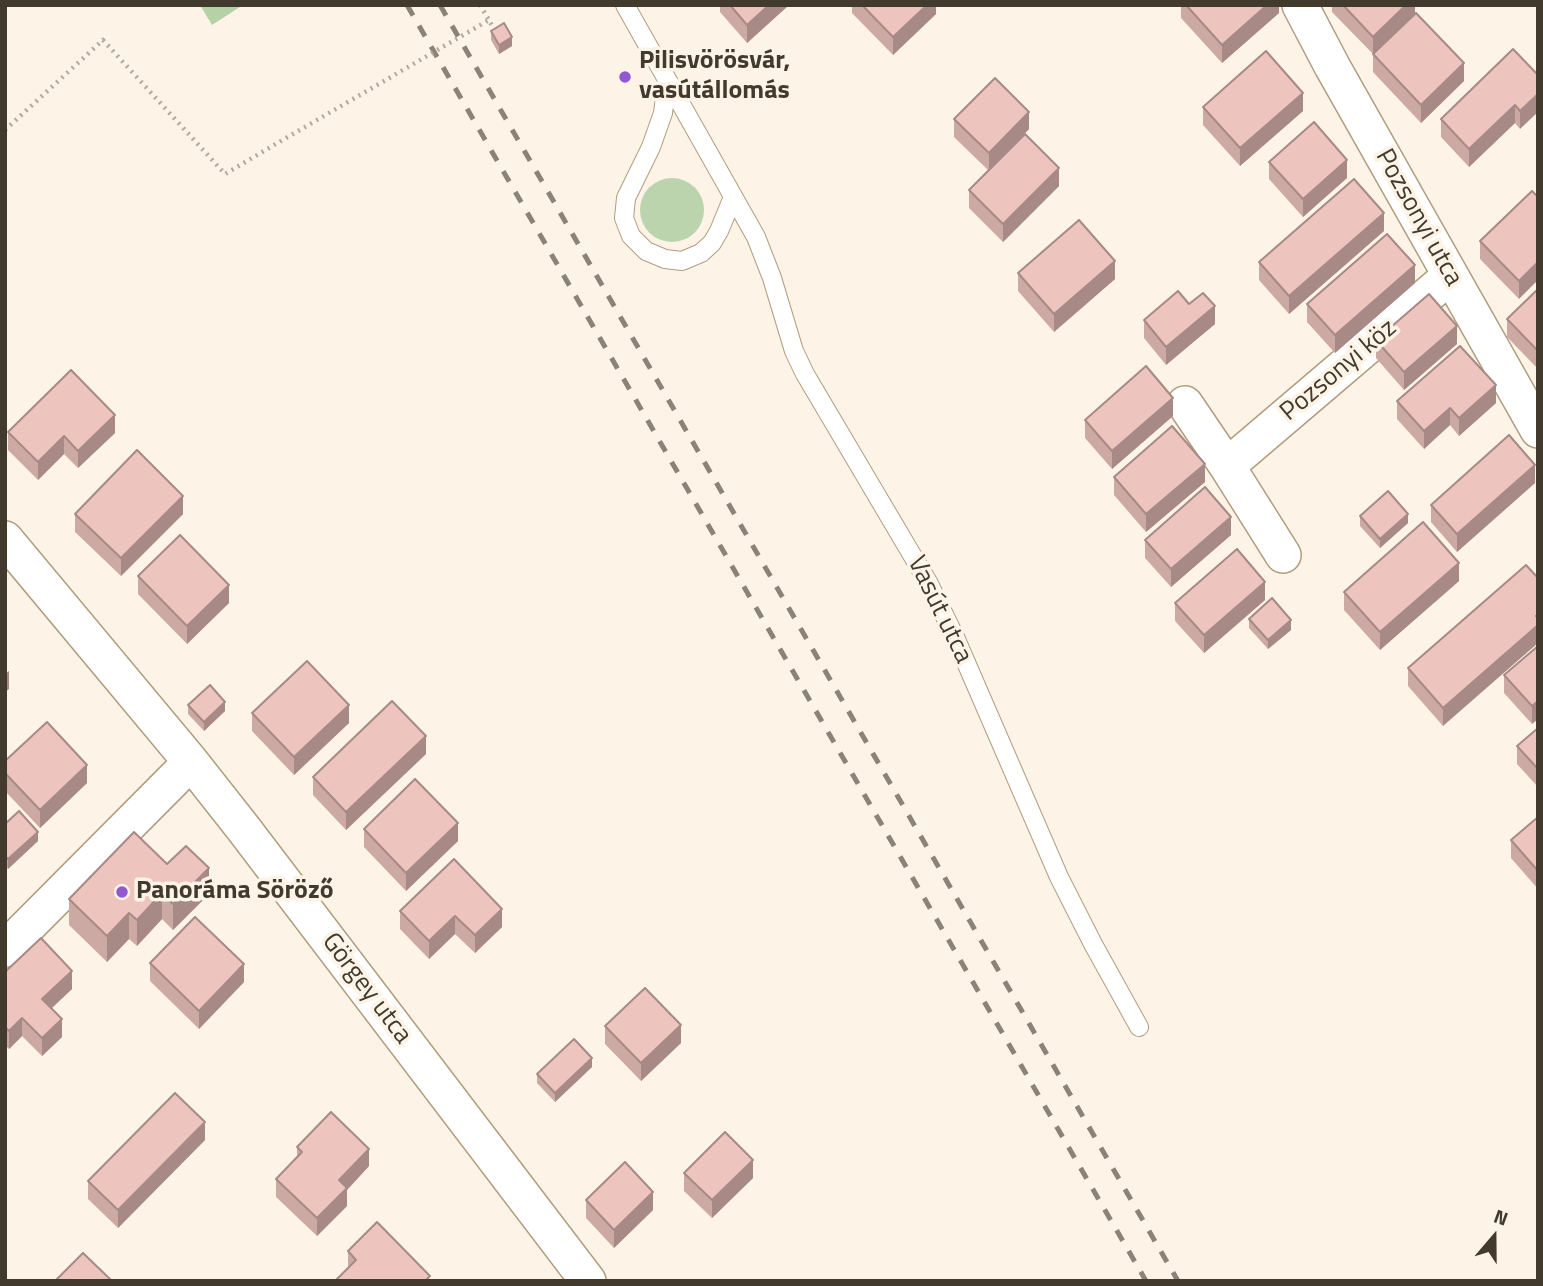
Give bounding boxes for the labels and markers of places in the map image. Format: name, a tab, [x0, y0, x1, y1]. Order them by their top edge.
place label: Pilisvörösvár, vasútállomás	[639, 46, 790, 108]
marker: Pilisvörösvár, vasútállomás	[617, 69, 633, 85]
place label: Panoráma Söröző	[136, 876, 334, 908]
marker: Panoráma Söröző	[114, 884, 130, 900]

